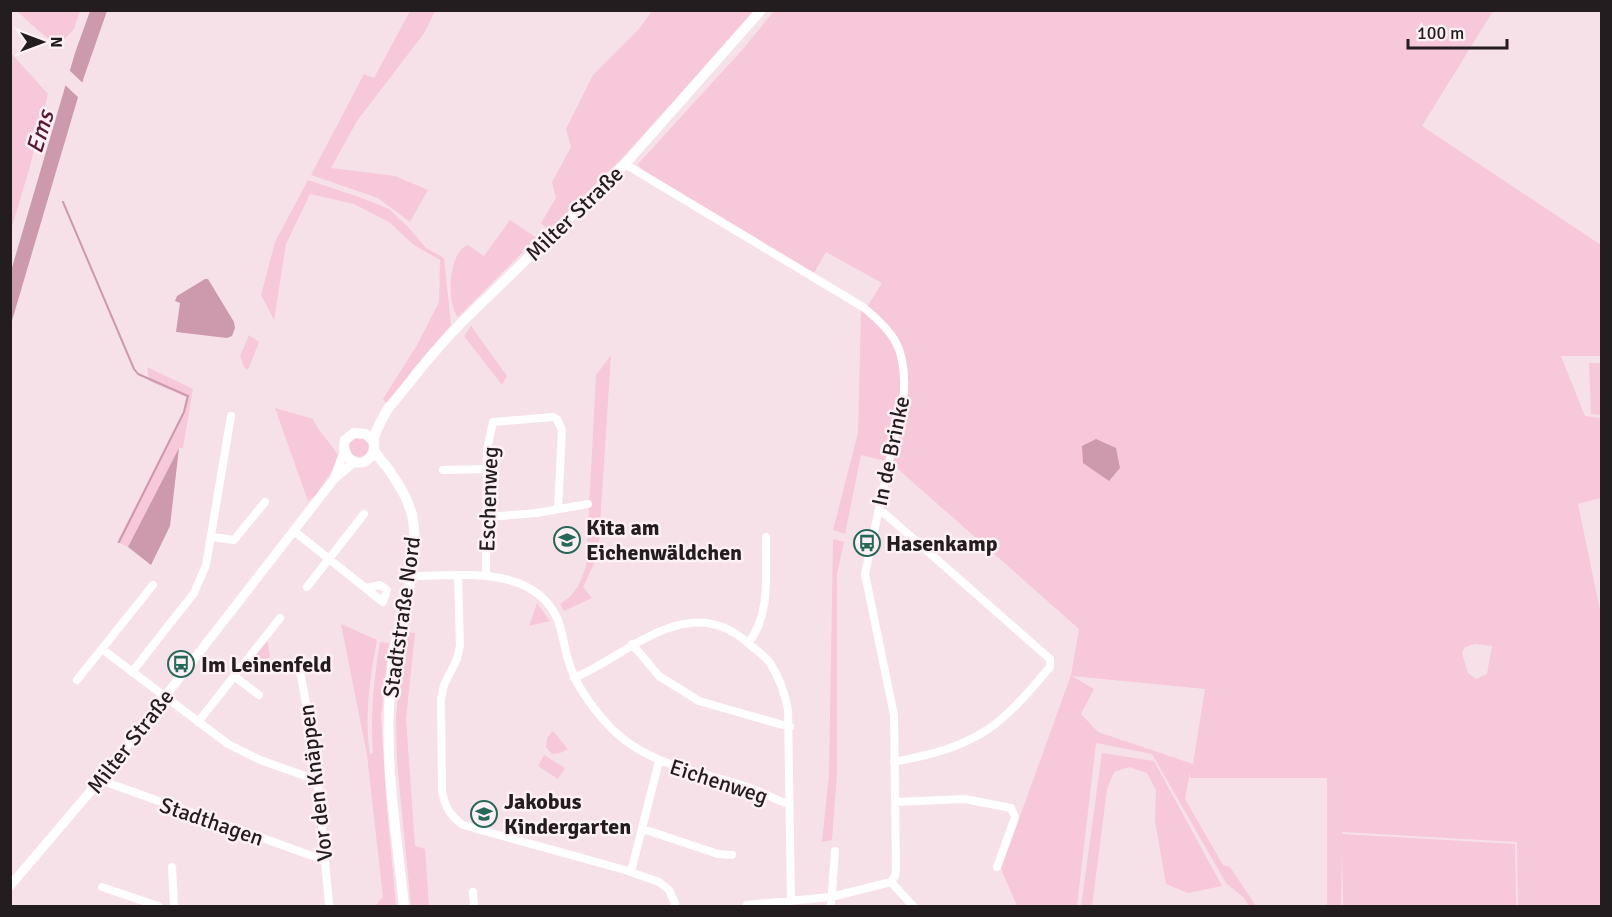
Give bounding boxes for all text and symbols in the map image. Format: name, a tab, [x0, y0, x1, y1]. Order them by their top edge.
north arrow	[12, 12, 72, 72]
scale bar	[1408, 12, 1507, 50]
text: 100 m	[1417, 22, 1464, 44]
text: N	[46, 36, 66, 48]
water label: Ems	[19, 105, 61, 157]
street label: Milter Straße	[520, 160, 629, 267]
street label: In de Brinke	[866, 394, 915, 509]
street label: Eschenweg	[473, 446, 504, 552]
place label: Kita am Eichenwäldchen	[586, 514, 742, 566]
school or university icon: Kita am Eichenwäldchen	[552, 525, 582, 555]
bus stop icon: Hasenkamp	[852, 528, 882, 558]
place label: Hasenkamp	[886, 530, 998, 557]
street label: Stadtstraße Nord	[377, 535, 426, 699]
bus stop icon: Im Leinenfeld	[166, 649, 196, 679]
place label: Im Leinenfeld	[201, 651, 332, 678]
street label: Milter Straße	[81, 684, 180, 799]
street label: Vor den Knäppen	[292, 703, 339, 863]
street label: Eichenweg	[666, 753, 771, 810]
place label: Jakobus Kindergarten	[504, 788, 631, 840]
street label: Stadthagen	[156, 791, 267, 852]
school or university icon: Jakobus Kindergarten	[469, 799, 499, 829]

